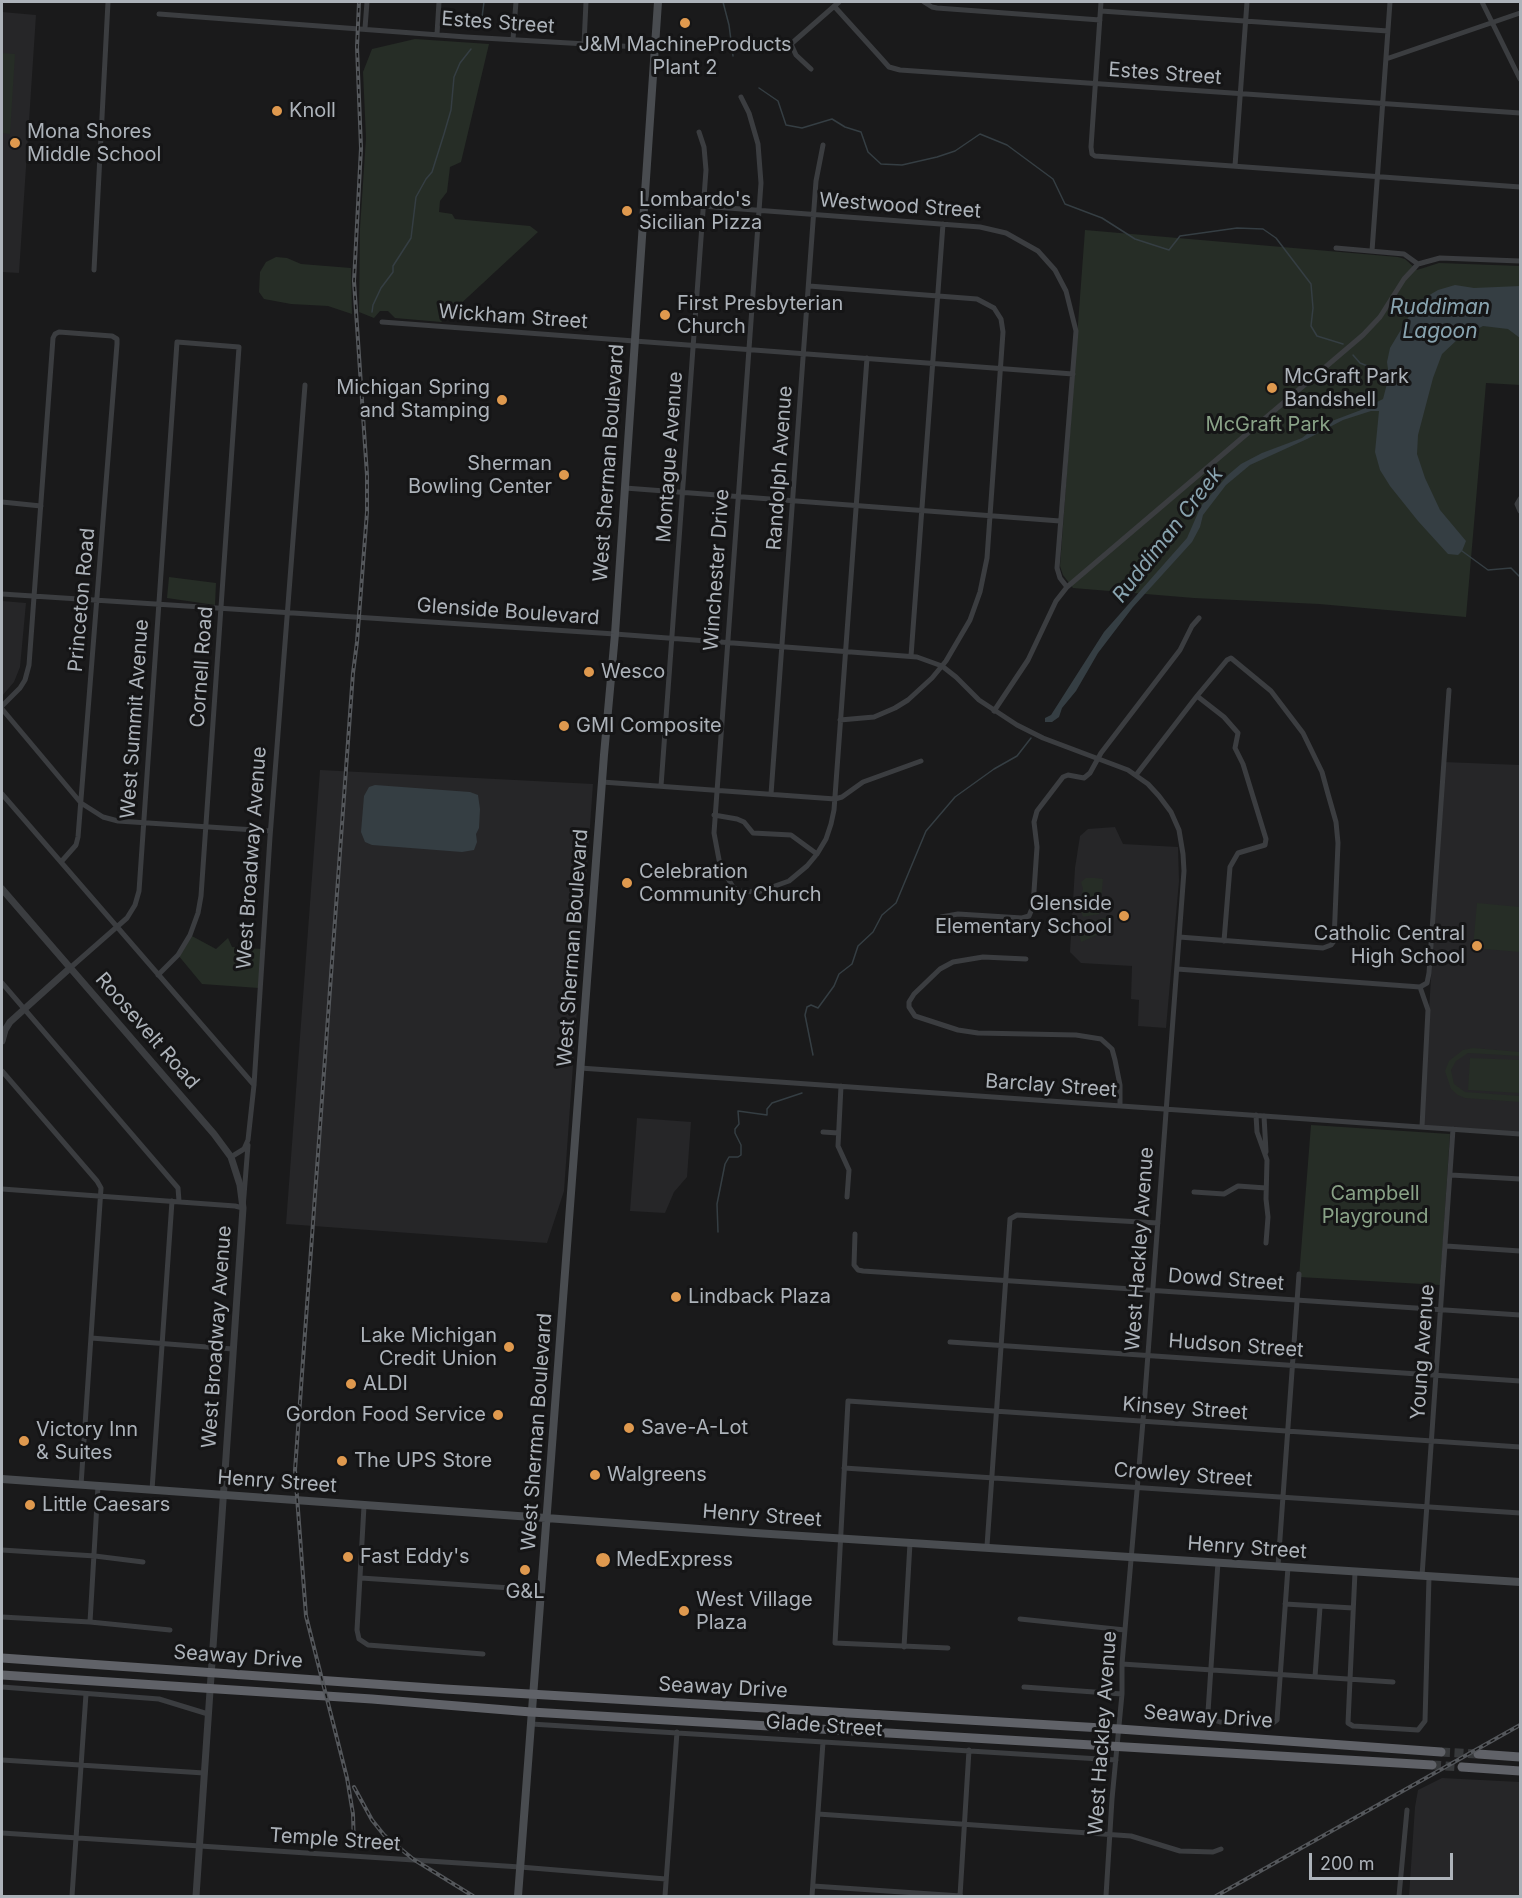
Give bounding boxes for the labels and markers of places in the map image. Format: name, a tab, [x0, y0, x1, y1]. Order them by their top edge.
marker: J&M MachineProducts Plant 2	[678, 16, 692, 30]
place label: J&M MachineProducts Plant 2	[578, 33, 792, 80]
place label: Knoll	[289, 99, 336, 123]
marker: Knoll	[270, 104, 284, 118]
place label: Mona Shores Middle School	[27, 120, 161, 167]
marker: Mona Shores Middle School	[8, 136, 22, 150]
place label: Lombardo's Sicilian Pizza	[639, 188, 762, 235]
marker: Lombardo's Sicilian Pizza	[620, 204, 634, 218]
place label: First Presbyterian Church	[677, 292, 843, 339]
marker: First Presbyterian Church	[658, 308, 672, 322]
place label: McGraft Park Bandshell	[1284, 365, 1409, 412]
place label: Michigan Spring and Stamping	[336, 376, 490, 423]
marker: McGraft Park Bandshell	[1265, 381, 1279, 395]
marker: Michigan Spring and Stamping	[495, 393, 509, 407]
place label: Sherman Bowling Center	[408, 452, 552, 499]
marker: Sherman Bowling Center	[557, 468, 571, 482]
place label: Wesco	[601, 660, 665, 684]
marker: Wesco	[582, 665, 596, 679]
place label: GMI Composite	[576, 714, 722, 738]
marker: GMI Composite	[557, 719, 571, 733]
place label: Celebration Community Church	[639, 860, 822, 907]
marker: Celebration Community Church	[620, 876, 634, 890]
place label: Glenside Elementary School	[935, 892, 1112, 939]
marker: Glenside Elementary School	[1117, 909, 1131, 923]
place label: Catholic Central High School	[1314, 922, 1465, 969]
marker: Catholic Central High School	[1470, 939, 1484, 953]
place label: Lindback Plaza	[688, 1285, 831, 1309]
marker: Lindback Plaza	[669, 1290, 683, 1304]
place label: Lake Michigan Credit Union	[360, 1324, 497, 1371]
marker: Lake Michigan Credit Union	[502, 1340, 516, 1354]
place label: ALDI	[363, 1372, 408, 1396]
marker: ALDI	[344, 1377, 358, 1391]
place label: Gordon Food Service	[286, 1403, 486, 1427]
marker: Gordon Food Service	[491, 1408, 505, 1422]
place label: Save-A-Lot	[641, 1416, 748, 1440]
place label: Victory Inn & Suites	[36, 1418, 138, 1465]
marker: Save-A-Lot	[622, 1421, 636, 1435]
marker: Victory Inn & Suites	[17, 1434, 31, 1448]
place label: The UPS Store	[354, 1449, 492, 1473]
marker: The UPS Store	[335, 1454, 349, 1468]
place label: Walgreens	[607, 1463, 707, 1487]
marker: Walgreens	[588, 1468, 602, 1482]
place label: Little Caesars	[42, 1493, 170, 1517]
marker: Little Caesars	[23, 1498, 37, 1512]
place label: Fast Eddy's	[360, 1545, 470, 1569]
place label: MedExpress	[616, 1548, 733, 1572]
marker: Fast Eddy's	[341, 1550, 355, 1564]
marker: MedExpress	[594, 1551, 612, 1569]
marker: G&L	[518, 1563, 532, 1577]
place label: G&L	[505, 1580, 545, 1604]
place label: West Village Plaza	[696, 1588, 813, 1635]
marker: West Village Plaza	[677, 1604, 691, 1618]

